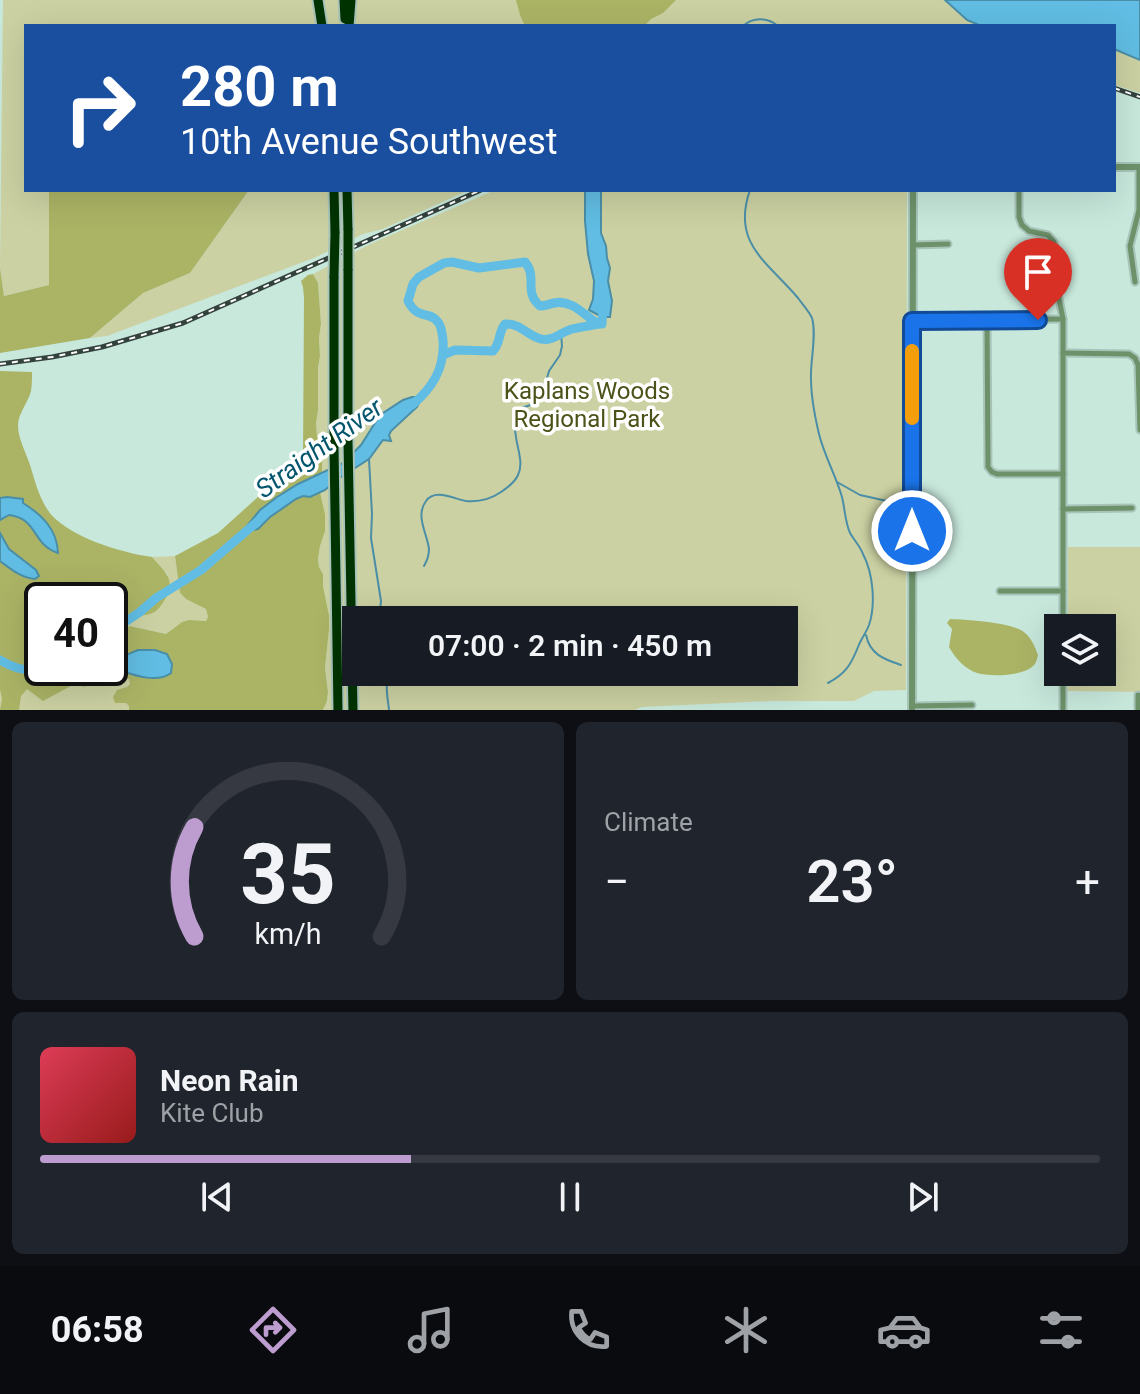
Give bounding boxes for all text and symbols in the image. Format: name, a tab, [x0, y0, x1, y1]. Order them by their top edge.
text: 280 m	[180, 54, 339, 120]
icon: right	[48, 56, 152, 160]
text: 10th Avenue Southwest	[180, 121, 558, 163]
pin	[1004, 238, 1072, 320]
icon: arrive	[1016, 250, 1060, 294]
park label: Kaplans Woods Regional Park	[504, 377, 670, 433]
water label: Straight River	[250, 391, 389, 504]
position arrow	[870, 489, 954, 573]
speed limit sign: 40	[24, 582, 128, 686]
map controls	[1044, 614, 1116, 686]
button: layers	[1044, 614, 1116, 686]
text: 07:00 · 2 min · 450 m	[428, 628, 712, 663]
text: Climate	[604, 807, 693, 837]
text: 35	[240, 826, 336, 923]
text: 23°	[806, 846, 898, 917]
text: −	[604, 856, 629, 908]
text: +	[1075, 856, 1100, 908]
text: km/h	[254, 917, 322, 951]
text: Neon Rain	[160, 1063, 299, 1098]
text: Kite Club	[160, 1098, 264, 1128]
icon: previous	[195, 1175, 239, 1219]
icon: pause	[548, 1175, 592, 1219]
icon: next	[901, 1175, 945, 1219]
icon: directions	[245, 1302, 301, 1358]
icon: music	[403, 1302, 459, 1358]
icon: phone	[560, 1302, 616, 1358]
icon: climate	[718, 1302, 774, 1358]
icon: car	[876, 1302, 932, 1358]
icon: filters	[1033, 1302, 1089, 1358]
text: 06:58	[51, 1309, 144, 1351]

